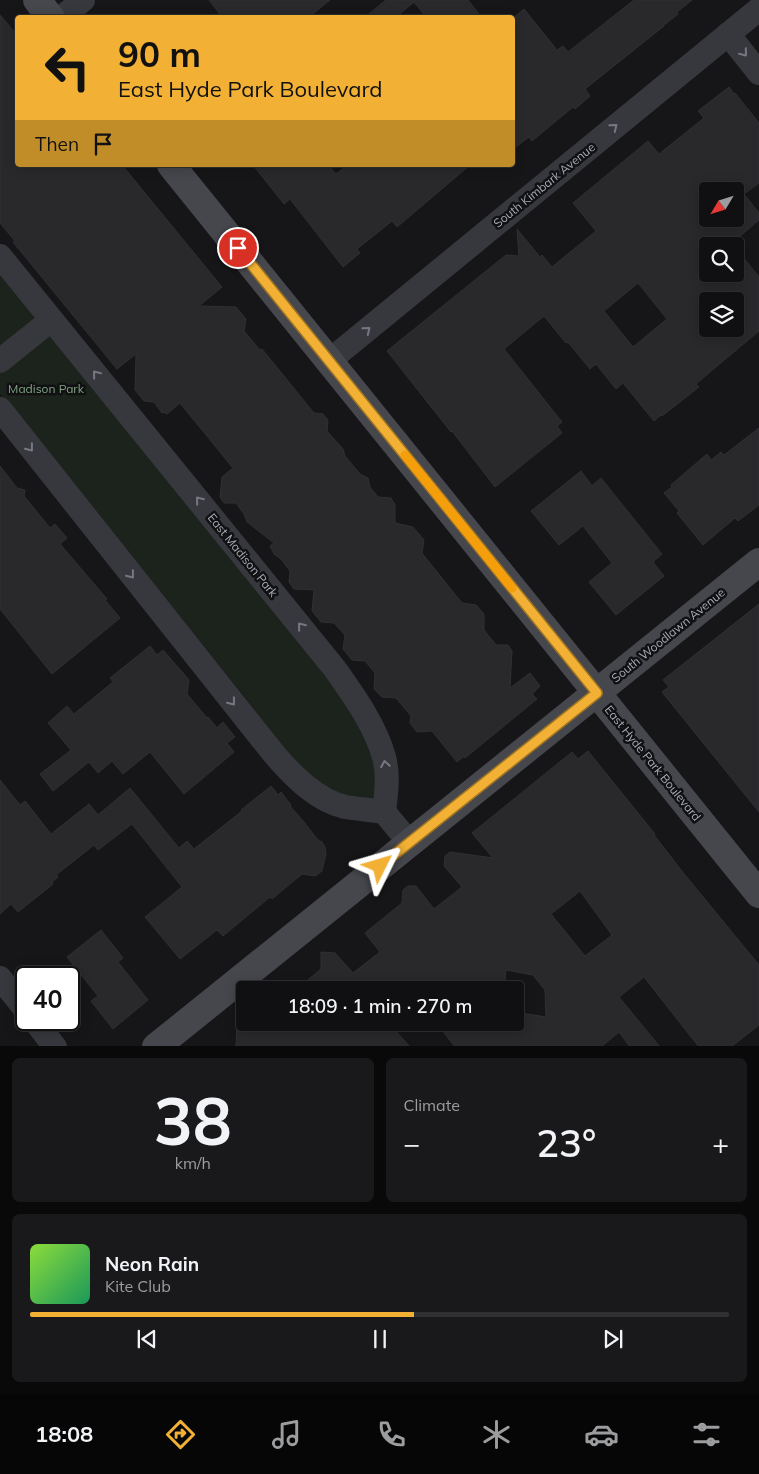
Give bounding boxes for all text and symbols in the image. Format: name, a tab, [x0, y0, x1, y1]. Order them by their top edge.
text: 90 m	[118, 32, 201, 76]
icon: left	[35, 35, 100, 100]
one-way arrow	[738, 48, 747, 57]
text: East Hyde Park Boulevard	[118, 75, 383, 103]
one-way arrow	[609, 124, 618, 133]
icon: arrive	[89, 130, 117, 158]
text: Then	[35, 132, 79, 156]
street label: South Kimbark Avenue	[490, 139, 598, 231]
north arrow	[699, 182, 744, 228]
map controls	[699, 182, 744, 337]
pin	[217, 227, 259, 269]
icon: arrive	[224, 234, 252, 262]
button: search	[699, 237, 744, 282]
button: layers	[699, 292, 744, 337]
one-way arrow	[361, 326, 370, 335]
one-way arrow	[92, 371, 101, 380]
park label: Madison Park	[8, 381, 85, 396]
one-way arrow	[25, 442, 34, 451]
one-way arrow	[196, 497, 204, 506]
street label: East Madison Park	[205, 510, 282, 600]
one-way arrow	[126, 569, 134, 578]
street label: South Woodlawn Avenue	[608, 585, 728, 685]
one-way arrow	[299, 623, 307, 632]
one-way arrow	[227, 696, 235, 705]
street label: East Hyde Park Boulevard	[602, 702, 704, 824]
one-way arrow	[380, 759, 390, 768]
position arrow	[353, 839, 405, 891]
speed limit sign: 40	[15, 966, 80, 1031]
text: 18:09 · 1 min · 270 m	[287, 994, 473, 1018]
text: 38	[154, 1080, 232, 1161]
text: Climate	[404, 1095, 460, 1115]
text: 23°	[536, 1119, 596, 1167]
text: −	[404, 1126, 420, 1161]
text: +	[712, 1126, 729, 1161]
text: km/h	[175, 1153, 211, 1173]
text: Neon Rain	[105, 1252, 199, 1276]
text: Kite Club	[105, 1276, 171, 1296]
icon: previous	[133, 1325, 161, 1353]
icon: pause	[366, 1325, 394, 1353]
icon: next	[599, 1325, 627, 1353]
icon: directions	[163, 1417, 198, 1452]
icon: music	[269, 1417, 304, 1452]
icon: phone	[374, 1417, 409, 1452]
icon: climate	[479, 1417, 514, 1452]
icon: car	[584, 1417, 619, 1452]
icon: filters	[689, 1417, 724, 1452]
text: 18:08	[35, 1420, 93, 1448]

